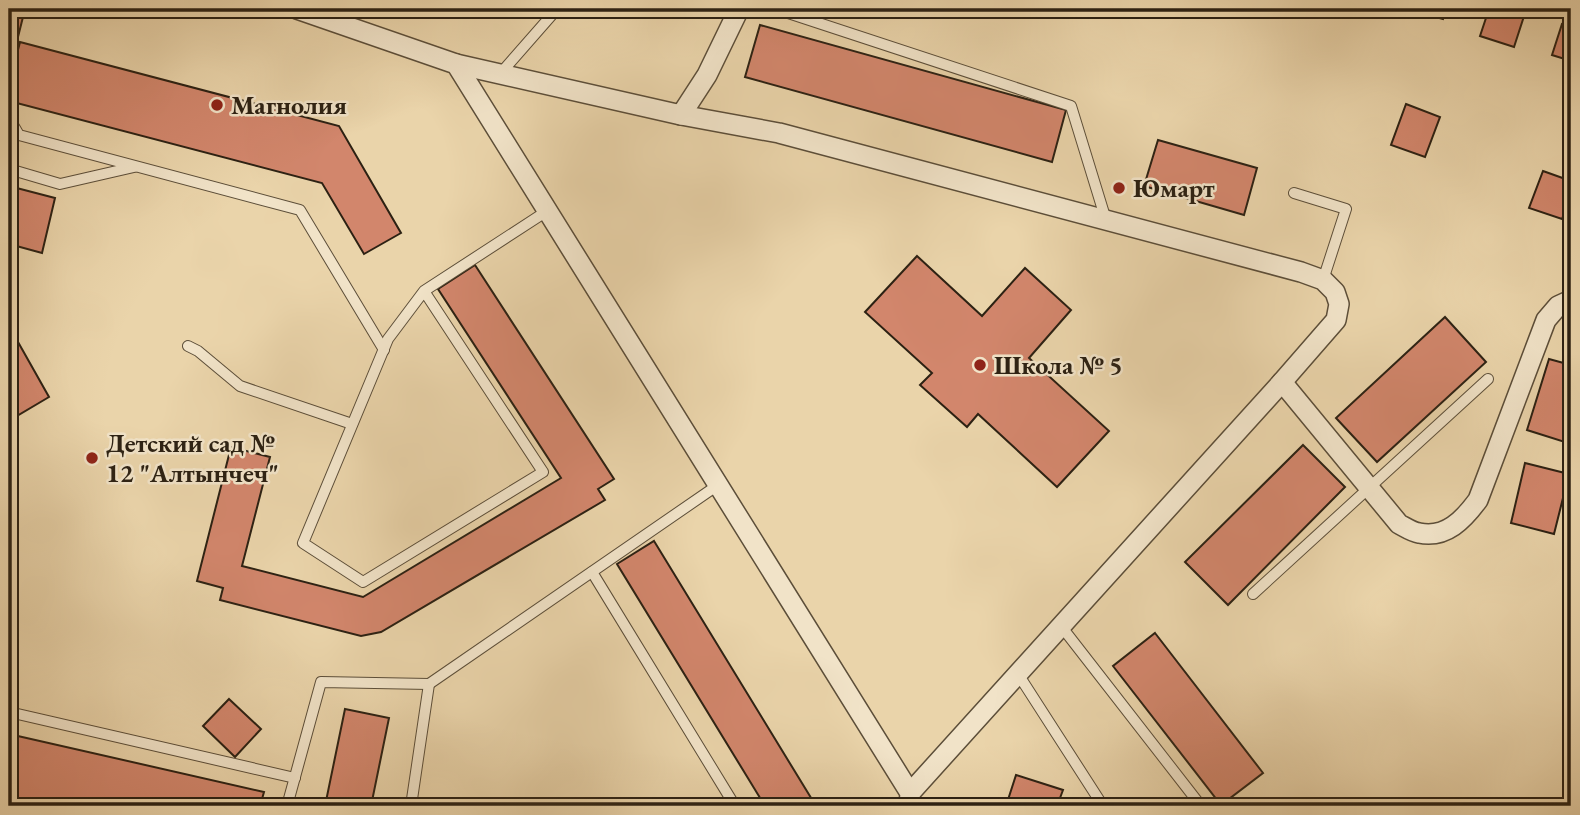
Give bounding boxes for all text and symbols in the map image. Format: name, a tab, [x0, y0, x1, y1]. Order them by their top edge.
place label: Магнолия	[231, 88, 347, 122]
marker: Магнолия	[209, 97, 225, 113]
place label: Юмарт	[1133, 171, 1215, 205]
marker: Юмарт	[1111, 180, 1127, 196]
place label: Школа № 5	[994, 348, 1123, 382]
marker: Школа № 5	[972, 357, 988, 373]
place label: Детский сад № 12 "Алтынчеч"	[106, 426, 279, 490]
marker: Детский сад № 12 "Алтынчеч"	[84, 450, 100, 466]

